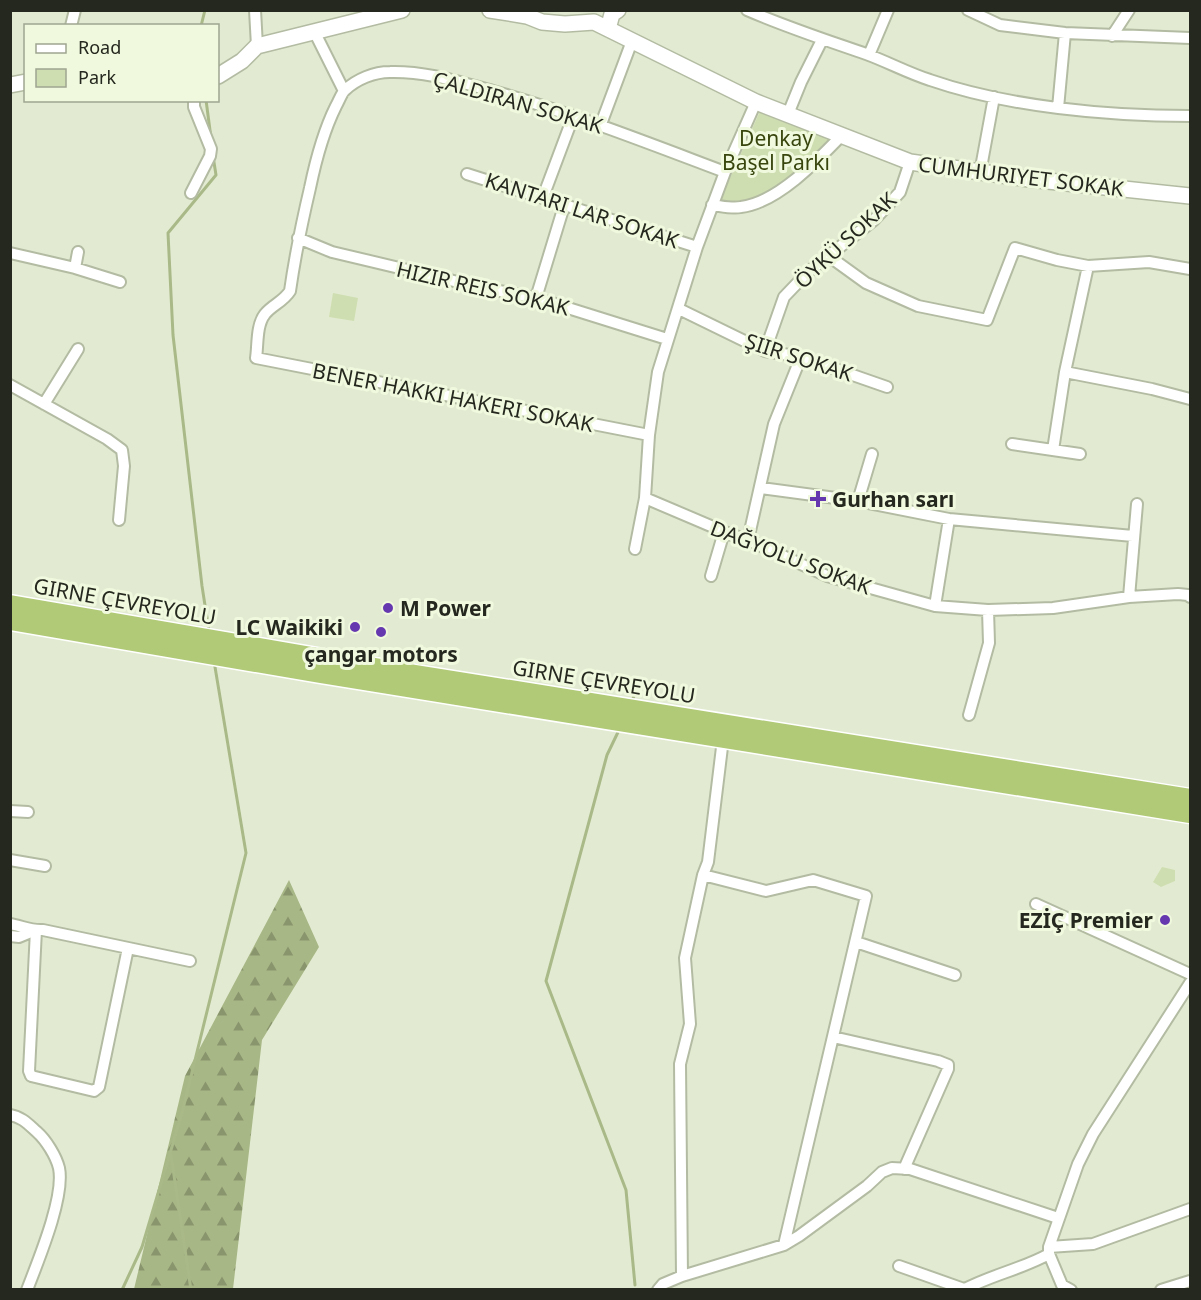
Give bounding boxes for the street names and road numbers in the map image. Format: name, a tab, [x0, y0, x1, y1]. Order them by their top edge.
street label: ÇALDIRAN SOKAK	[430, 64, 606, 140]
street label: CUMHURIYET SOKAK	[917, 150, 1125, 202]
street label: KANTARI LAR SOKAK	[482, 165, 682, 255]
street label: ÖYKÜ SOKAK	[788, 186, 902, 294]
street label: HIZIR REIS SOKAK	[394, 255, 572, 321]
street label: ŞIIR SOKAK	[742, 326, 856, 388]
street label: BENER HAKKI HAKERI SOKAK	[310, 356, 596, 438]
street label: DAĞYOLU SOKAK	[707, 513, 875, 601]
street label: GIRNE ÇEVREYOLU	[32, 571, 218, 631]
street label: GIRNE ÇEVREYOLU	[511, 653, 697, 709]

